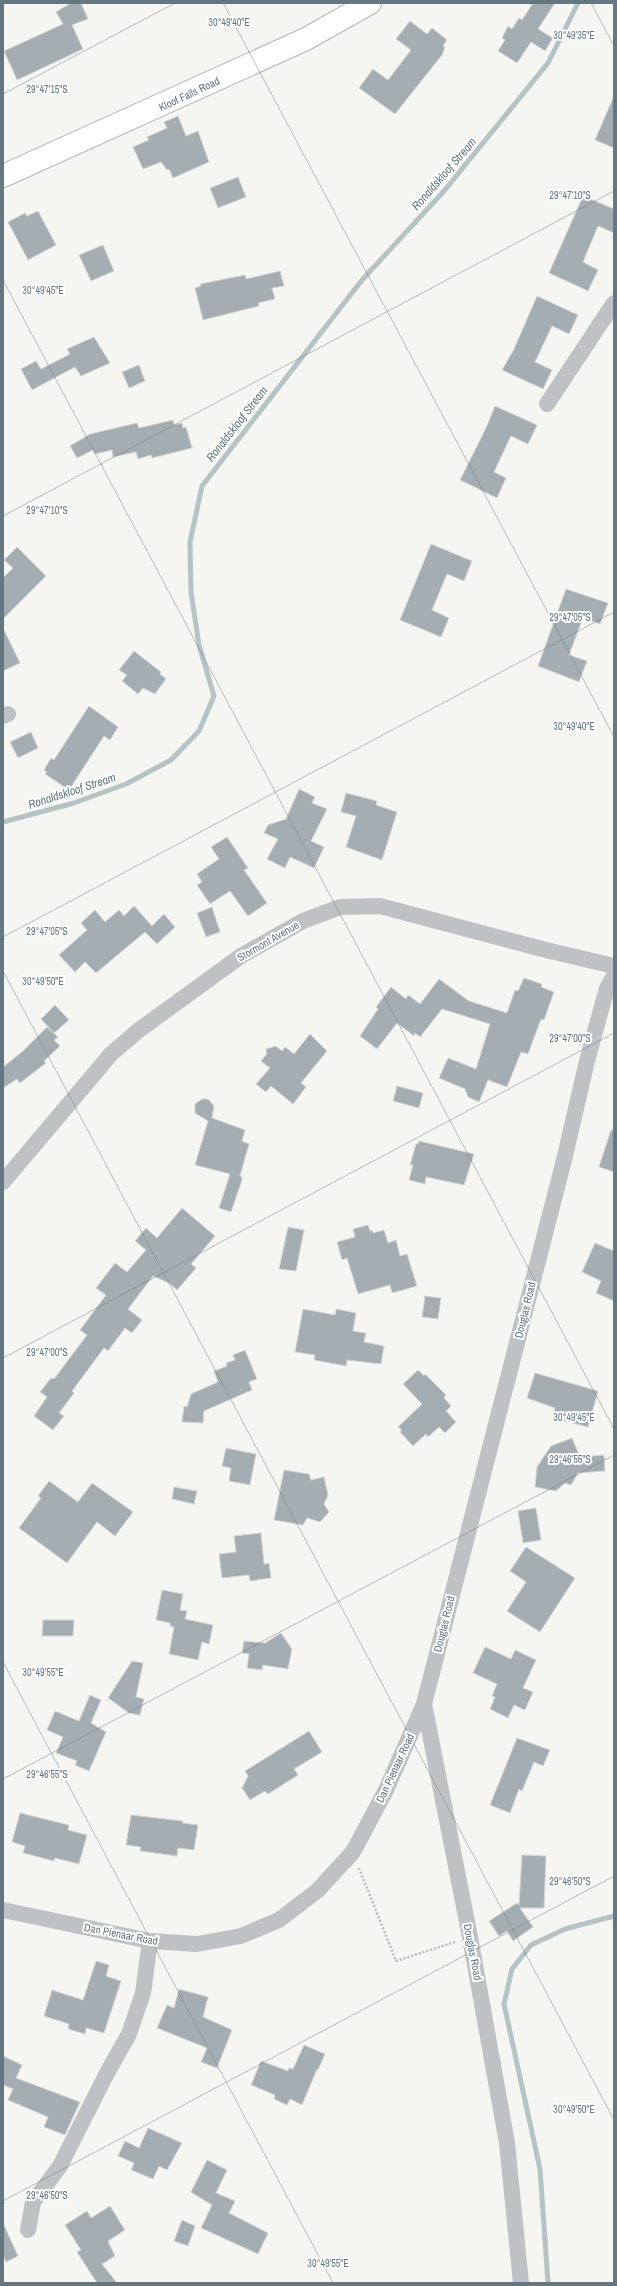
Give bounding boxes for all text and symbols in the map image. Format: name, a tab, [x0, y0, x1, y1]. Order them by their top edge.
text: 30°49'40"E	[208, 16, 250, 29]
text: 30°49'35"E	[553, 29, 595, 42]
street label: Kloof Falls Road	[156, 74, 222, 114]
text: 29°47'15"S	[26, 83, 68, 96]
water label: Ronaldskloof Stream	[408, 134, 480, 214]
text: 29°47'10"S	[549, 189, 591, 202]
text: 30°49'45"E	[22, 284, 64, 297]
water label: Ronaldskloof Stream	[203, 383, 271, 465]
text: 29°47'10"S	[26, 504, 68, 517]
text: 29°47'05"S	[549, 611, 591, 624]
text: 30°49'40"E	[553, 720, 595, 733]
water label: Ronaldskloof Stream	[26, 769, 118, 813]
street label: Stormont Avenue	[235, 918, 301, 964]
text: 29°47'05"S	[26, 925, 68, 938]
text: 30°49'50"E	[22, 975, 64, 988]
text: 29°47'00"S	[549, 1032, 591, 1045]
street label: Douglas Road	[511, 1281, 539, 1339]
text: 29°47'00"S	[26, 1346, 68, 1359]
text: 30°49'45"E	[553, 1411, 595, 1424]
text: 29°46'55"S	[549, 1453, 591, 1466]
street label: Douglas Road	[430, 1595, 458, 1653]
text: 30°49'55"E	[22, 1666, 64, 1679]
street label: Dan Pienaar Road	[373, 1731, 417, 1805]
text: 29°46'55"S	[26, 1768, 68, 1781]
text: 29°46'50"S	[549, 1875, 591, 1888]
street label: Dan Pienaar Road	[83, 1920, 159, 1948]
street label: Douglas Road	[461, 1923, 485, 1981]
text: 30°49'50"E	[553, 2103, 595, 2116]
text: 29°46'50"S	[26, 2189, 68, 2202]
text: 30°49'55"E	[307, 2257, 349, 2270]

